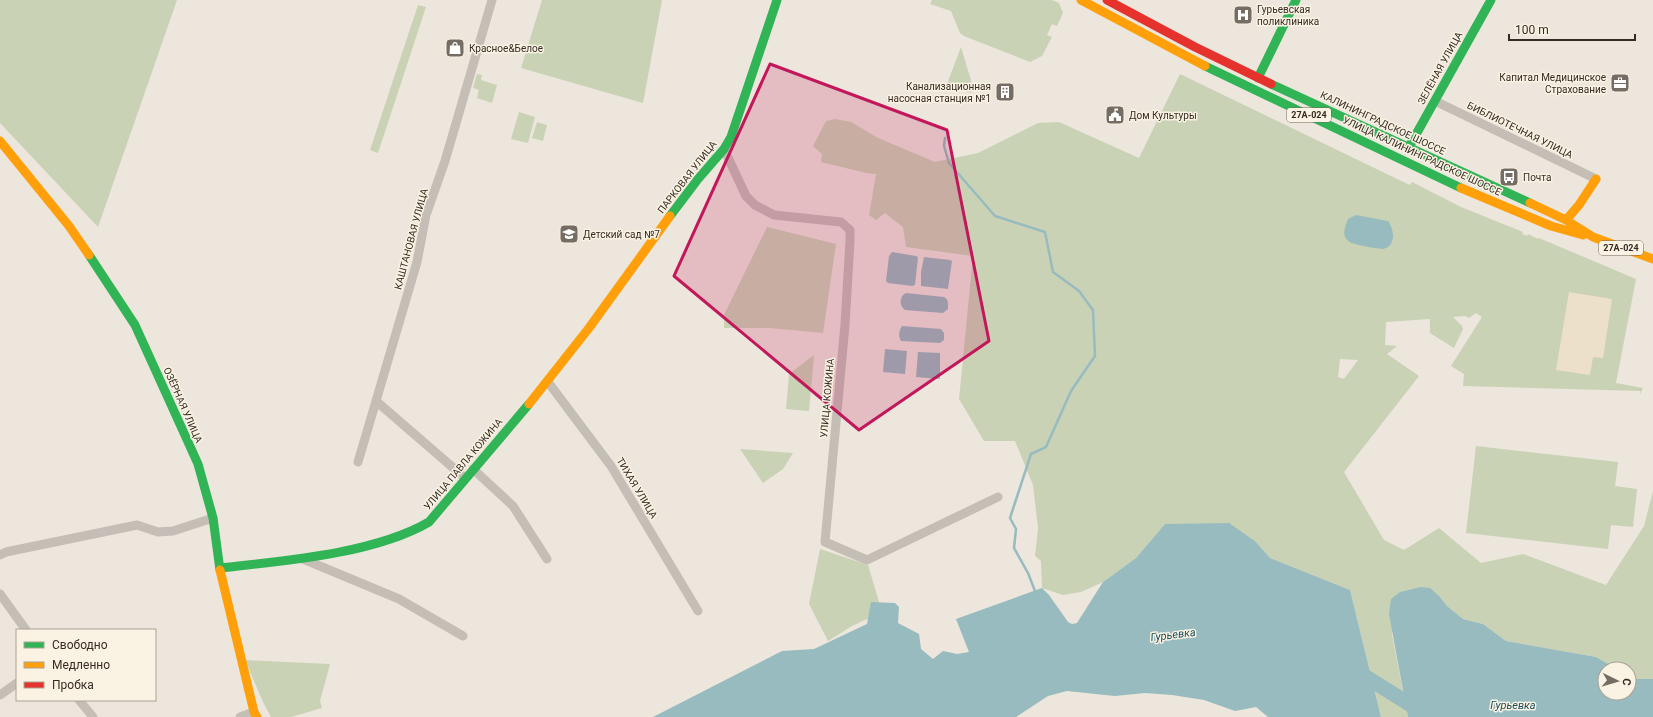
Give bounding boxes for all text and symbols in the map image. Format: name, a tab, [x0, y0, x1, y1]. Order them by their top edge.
hospital icon: Гурьевская поликлиника	[1232, 4, 1254, 26]
place label: Гурьевская поликлиника	[1257, 4, 1319, 27]
scale bar	[1509, 16, 1635, 42]
text: 100 m	[1515, 23, 1549, 37]
street label: ЗЕЛЁНАЯ УЛИЦА	[1415, 29, 1465, 106]
shop icon: Красное&Белое	[444, 37, 466, 59]
place label: Красное&Белое	[469, 43, 543, 54]
place label: Капитал Медицинское Страхование	[1499, 72, 1606, 95]
office icon: Капитал Медицинское Страхование	[1609, 72, 1631, 94]
place label: Канализационная насосная станция №1	[888, 81, 991, 104]
building icon: Канализационная насосная станция №1	[994, 81, 1016, 103]
street label: КАЛИНИНГРАДСКОЕ ШОССЕ	[1319, 89, 1448, 157]
street label: БИБЛИОТЕЧНАЯ УЛИЦА	[1465, 100, 1575, 161]
public building icon: Дом Культуры	[1104, 104, 1126, 126]
road number: 27А-024	[1287, 108, 1331, 122]
place label: Дом Культуры	[1129, 110, 1197, 121]
street label: УЛИЦА КАЛИНИНГРАДСКОЕ ШОССЕ	[1341, 114, 1503, 198]
street label: ПАРКОВАЯ УЛИЦА	[655, 138, 719, 215]
bus stop icon: Почта	[1498, 166, 1520, 188]
place label: Почта	[1523, 172, 1551, 183]
street label: КАШТАНОВАЯ УЛИЦА	[392, 187, 430, 291]
school or university icon: Детский сад №7	[558, 223, 580, 245]
place label: Детский сад №7	[583, 229, 660, 240]
road number: 27А-024	[1599, 241, 1643, 255]
street label: УЛИЦА КОЖИНА	[818, 357, 836, 438]
street label: ОЗЁРНАЯ УЛИЦА	[161, 365, 206, 445]
street label: УЛИЦА ПАВЛА КОЖИНА	[422, 416, 505, 512]
street label: ТИХАЯ УЛИЦА	[615, 456, 660, 521]
water label: Гурьевка	[1150, 626, 1196, 644]
legend	[16, 629, 156, 701]
text: Свободно	[52, 638, 108, 652]
text: Медленно	[52, 658, 110, 672]
north arrow	[1597, 661, 1637, 701]
text: Пробка	[52, 678, 94, 692]
text: С	[1620, 678, 1633, 686]
water label: Гурьевка	[1490, 699, 1536, 712]

